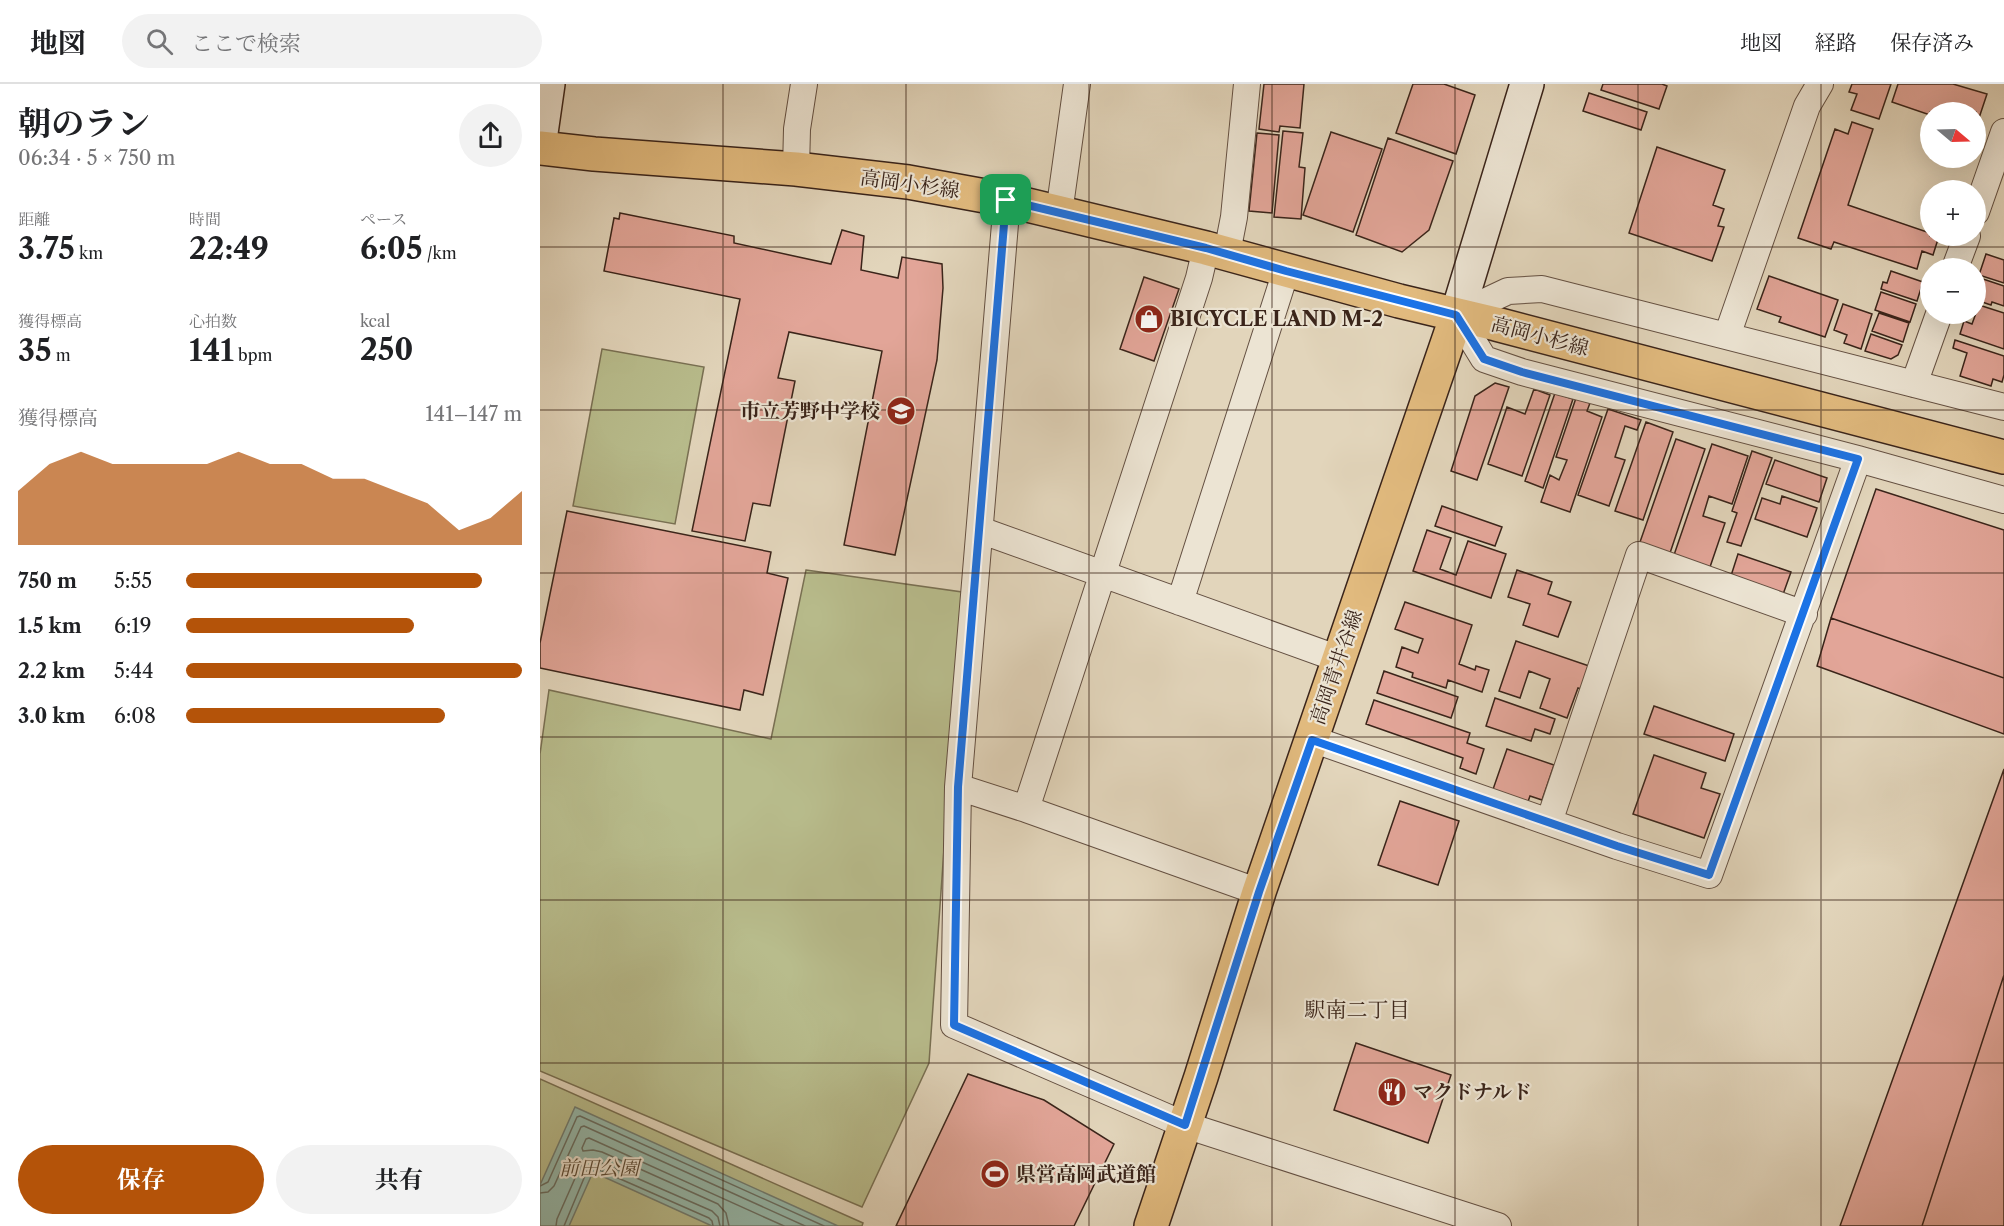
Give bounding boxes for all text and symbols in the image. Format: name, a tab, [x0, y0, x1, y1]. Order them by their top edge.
search box	[122, 14, 542, 68]
icon: search	[143, 25, 176, 58]
text: 地図	[30, 26, 86, 60]
text: ここで検索	[191, 30, 301, 57]
text: 地図	[1740, 30, 1782, 55]
text: 経路	[1815, 30, 1857, 55]
text: 保存済み	[1890, 30, 1974, 55]
north arrow	[1920, 102, 1986, 168]
map controls	[1920, 102, 1986, 324]
text: 朝のラン	[18, 103, 150, 144]
button: share	[459, 104, 522, 167]
text: 06:34 · 5 × 750 m	[18, 146, 175, 170]
street label: 高岡小杉線	[859, 165, 961, 203]
pin	[980, 174, 1031, 225]
button: +	[1920, 180, 1986, 246]
icon: arrive	[989, 183, 1022, 216]
text: 距離	[18, 209, 50, 229]
text: 時間	[189, 209, 221, 229]
text: ペース	[360, 209, 407, 229]
text: 3.75	[18, 230, 75, 267]
text: 22:49	[189, 230, 269, 267]
text: 6:05	[360, 230, 423, 267]
text: km	[75, 243, 103, 263]
text: /km	[423, 243, 457, 263]
button: −	[1920, 258, 1986, 324]
shop icon: BICYCLE LAND M-2	[1133, 303, 1165, 335]
place label: BICYCLE LAND M-2	[1170, 307, 1383, 331]
text: 獲得標高	[18, 311, 82, 331]
text: 心拍数	[189, 311, 237, 331]
text: kcal	[360, 311, 390, 331]
street label: 高岡小杉線	[1489, 311, 1591, 361]
text: 250	[360, 331, 413, 368]
text: 35	[18, 332, 52, 369]
text: 141	[189, 332, 234, 369]
text: m	[52, 345, 71, 365]
text: bpm	[234, 345, 272, 365]
school or university icon: 市立芳野中学校	[885, 395, 917, 427]
place label: 市立芳野中学校	[740, 399, 880, 423]
text: 141–147 m	[425, 402, 522, 426]
text: 獲得標高	[18, 406, 98, 430]
text: 750 m	[18, 569, 77, 593]
text: 5:55	[114, 569, 152, 593]
street label: 高岡青井谷線	[1305, 606, 1367, 728]
text: 1.5 km	[18, 614, 82, 638]
text: 6:19	[114, 614, 151, 638]
text: 2.2 km	[18, 659, 85, 683]
text: 5:44	[114, 659, 154, 683]
text: 3.0 km	[18, 704, 85, 728]
text: 6:08	[114, 704, 156, 728]
district label: 駅南二丁目	[1305, 997, 1410, 1022]
restaurant icon: マクドナルド	[1376, 1076, 1408, 1108]
place label: マクドナルド	[1413, 1080, 1532, 1104]
button: 保存	[18, 1145, 264, 1214]
button: 共有	[276, 1145, 522, 1214]
park label: 前田公園	[559, 1156, 642, 1180]
sports icon: 県営高岡武道館	[979, 1158, 1011, 1190]
place label: 県営高岡武道館	[1016, 1162, 1156, 1186]

